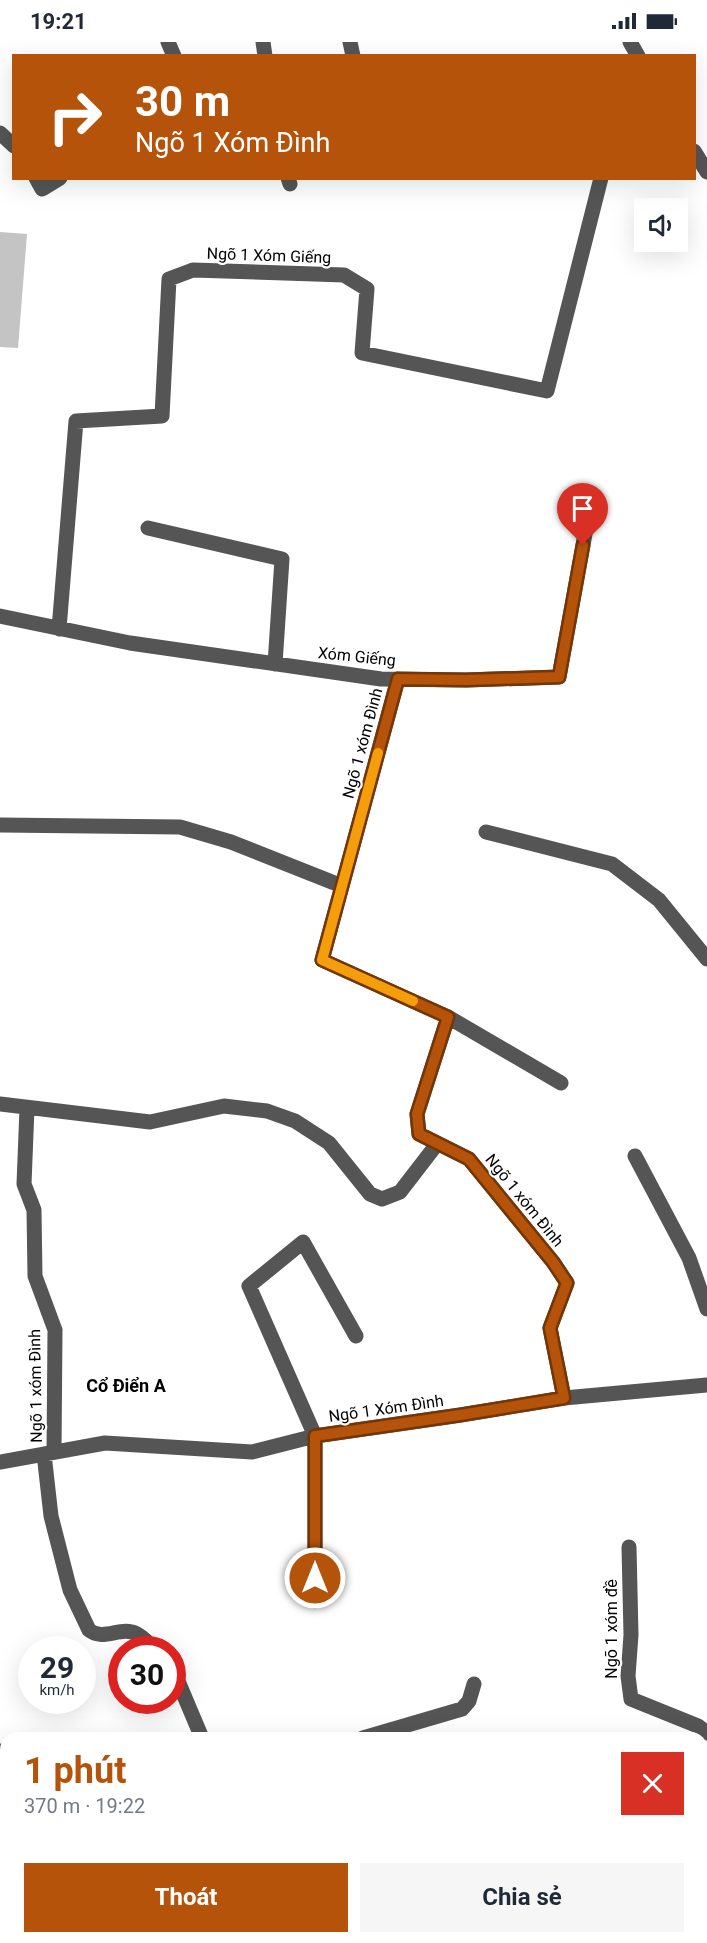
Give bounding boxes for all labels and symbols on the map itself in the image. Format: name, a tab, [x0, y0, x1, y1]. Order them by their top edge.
street label: Ngõ 1 Xóm Giếng	[206, 244, 332, 267]
pin	[557, 483, 608, 545]
street label: Xóm Giếng	[317, 643, 397, 670]
street label: Ngõ 1 xóm Đình	[339, 686, 386, 801]
street label: Ngõ 1 xóm Đình	[481, 1150, 568, 1250]
street label: Ngõ 1 xóm Đình	[25, 1329, 46, 1443]
district label: Cổ Điển A	[86, 1375, 167, 1396]
street label: Ngõ 1 Xóm Đình	[327, 1391, 445, 1426]
position arrow	[283, 1546, 347, 1610]
street label: Ngõ 1 xóm đề	[602, 1579, 621, 1679]
speed limit sign: 30	[108, 1636, 186, 1714]

